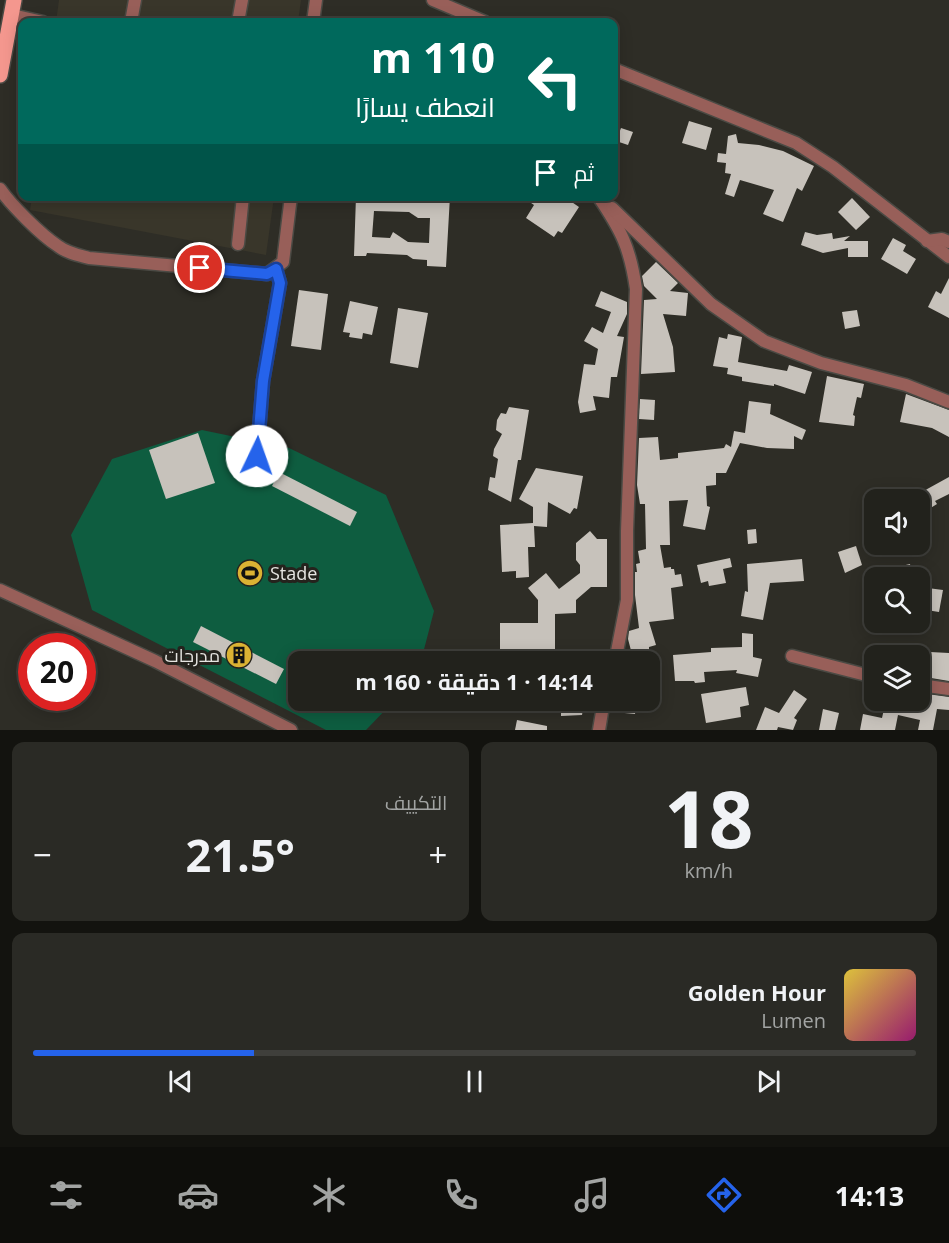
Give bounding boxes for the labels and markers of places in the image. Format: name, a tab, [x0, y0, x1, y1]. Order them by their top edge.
pin	[174, 242, 225, 293]
sports icon: Stade	[235, 558, 265, 588]
place label: Stade	[270, 561, 317, 585]
building icon: مدرجات	[224, 640, 254, 670]
place label: مدرجات	[165, 643, 220, 667]

